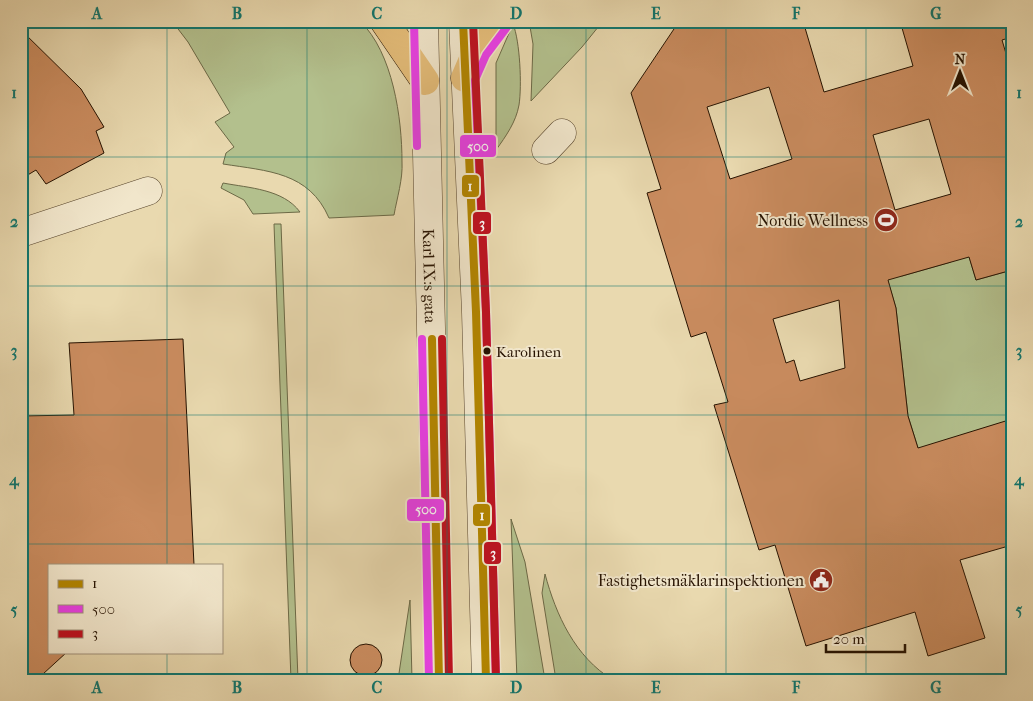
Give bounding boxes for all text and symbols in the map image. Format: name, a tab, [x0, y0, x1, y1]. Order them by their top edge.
text: A	[91, 4, 103, 23]
text: B	[232, 4, 242, 23]
text: C	[372, 4, 383, 23]
text: D	[510, 4, 522, 23]
text: E	[651, 4, 661, 23]
text: F	[791, 4, 801, 23]
text: G	[930, 4, 942, 23]
north arrow	[936, 48, 986, 98]
text: N	[955, 51, 966, 68]
text: 1	[11, 83, 17, 102]
text: 1	[1016, 83, 1022, 102]
line badge: 500	[459, 134, 497, 158]
text: 500	[467, 138, 489, 155]
line badge: 1	[461, 174, 480, 198]
text: 1	[468, 178, 473, 195]
sports icon: Nordic Wellness	[873, 207, 899, 233]
line badge: 3	[472, 211, 492, 235]
place label: Nordic Wellness	[757, 211, 868, 230]
text: 2	[10, 212, 18, 231]
text: 2	[1015, 212, 1023, 231]
text: 3	[479, 215, 485, 232]
street label: Karl IX:s gata	[419, 228, 440, 324]
text: 3	[11, 341, 17, 361]
text: 3	[1016, 341, 1022, 361]
place label: Karolinen	[496, 343, 561, 361]
marker: Karolinen	[482, 346, 492, 356]
text: 4	[8, 470, 20, 490]
text: 4	[1013, 470, 1025, 490]
line badge: 500	[406, 498, 445, 522]
text: 500	[415, 501, 437, 518]
line badge: 1	[472, 503, 491, 527]
text: 1	[480, 507, 485, 524]
line badge: 3	[483, 541, 502, 565]
text: 3	[490, 545, 496, 562]
legend	[48, 564, 222, 654]
public building icon: Fastighetsmäklarinspektionen	[808, 567, 834, 593]
place label: Fastighetsmäklarinspektionen	[598, 571, 805, 590]
text: 1	[92, 574, 97, 592]
text: 5	[11, 600, 18, 619]
text: 500	[92, 600, 115, 618]
text: 5	[1016, 600, 1023, 619]
scale bar	[826, 621, 904, 653]
text: 3	[92, 624, 98, 642]
text: 20 m	[833, 630, 865, 648]
text: A	[91, 678, 103, 697]
text: B	[232, 678, 242, 697]
text: C	[372, 678, 383, 697]
text: D	[510, 678, 522, 697]
text: E	[651, 678, 661, 697]
text: F	[791, 678, 801, 697]
text: G	[930, 678, 942, 697]

